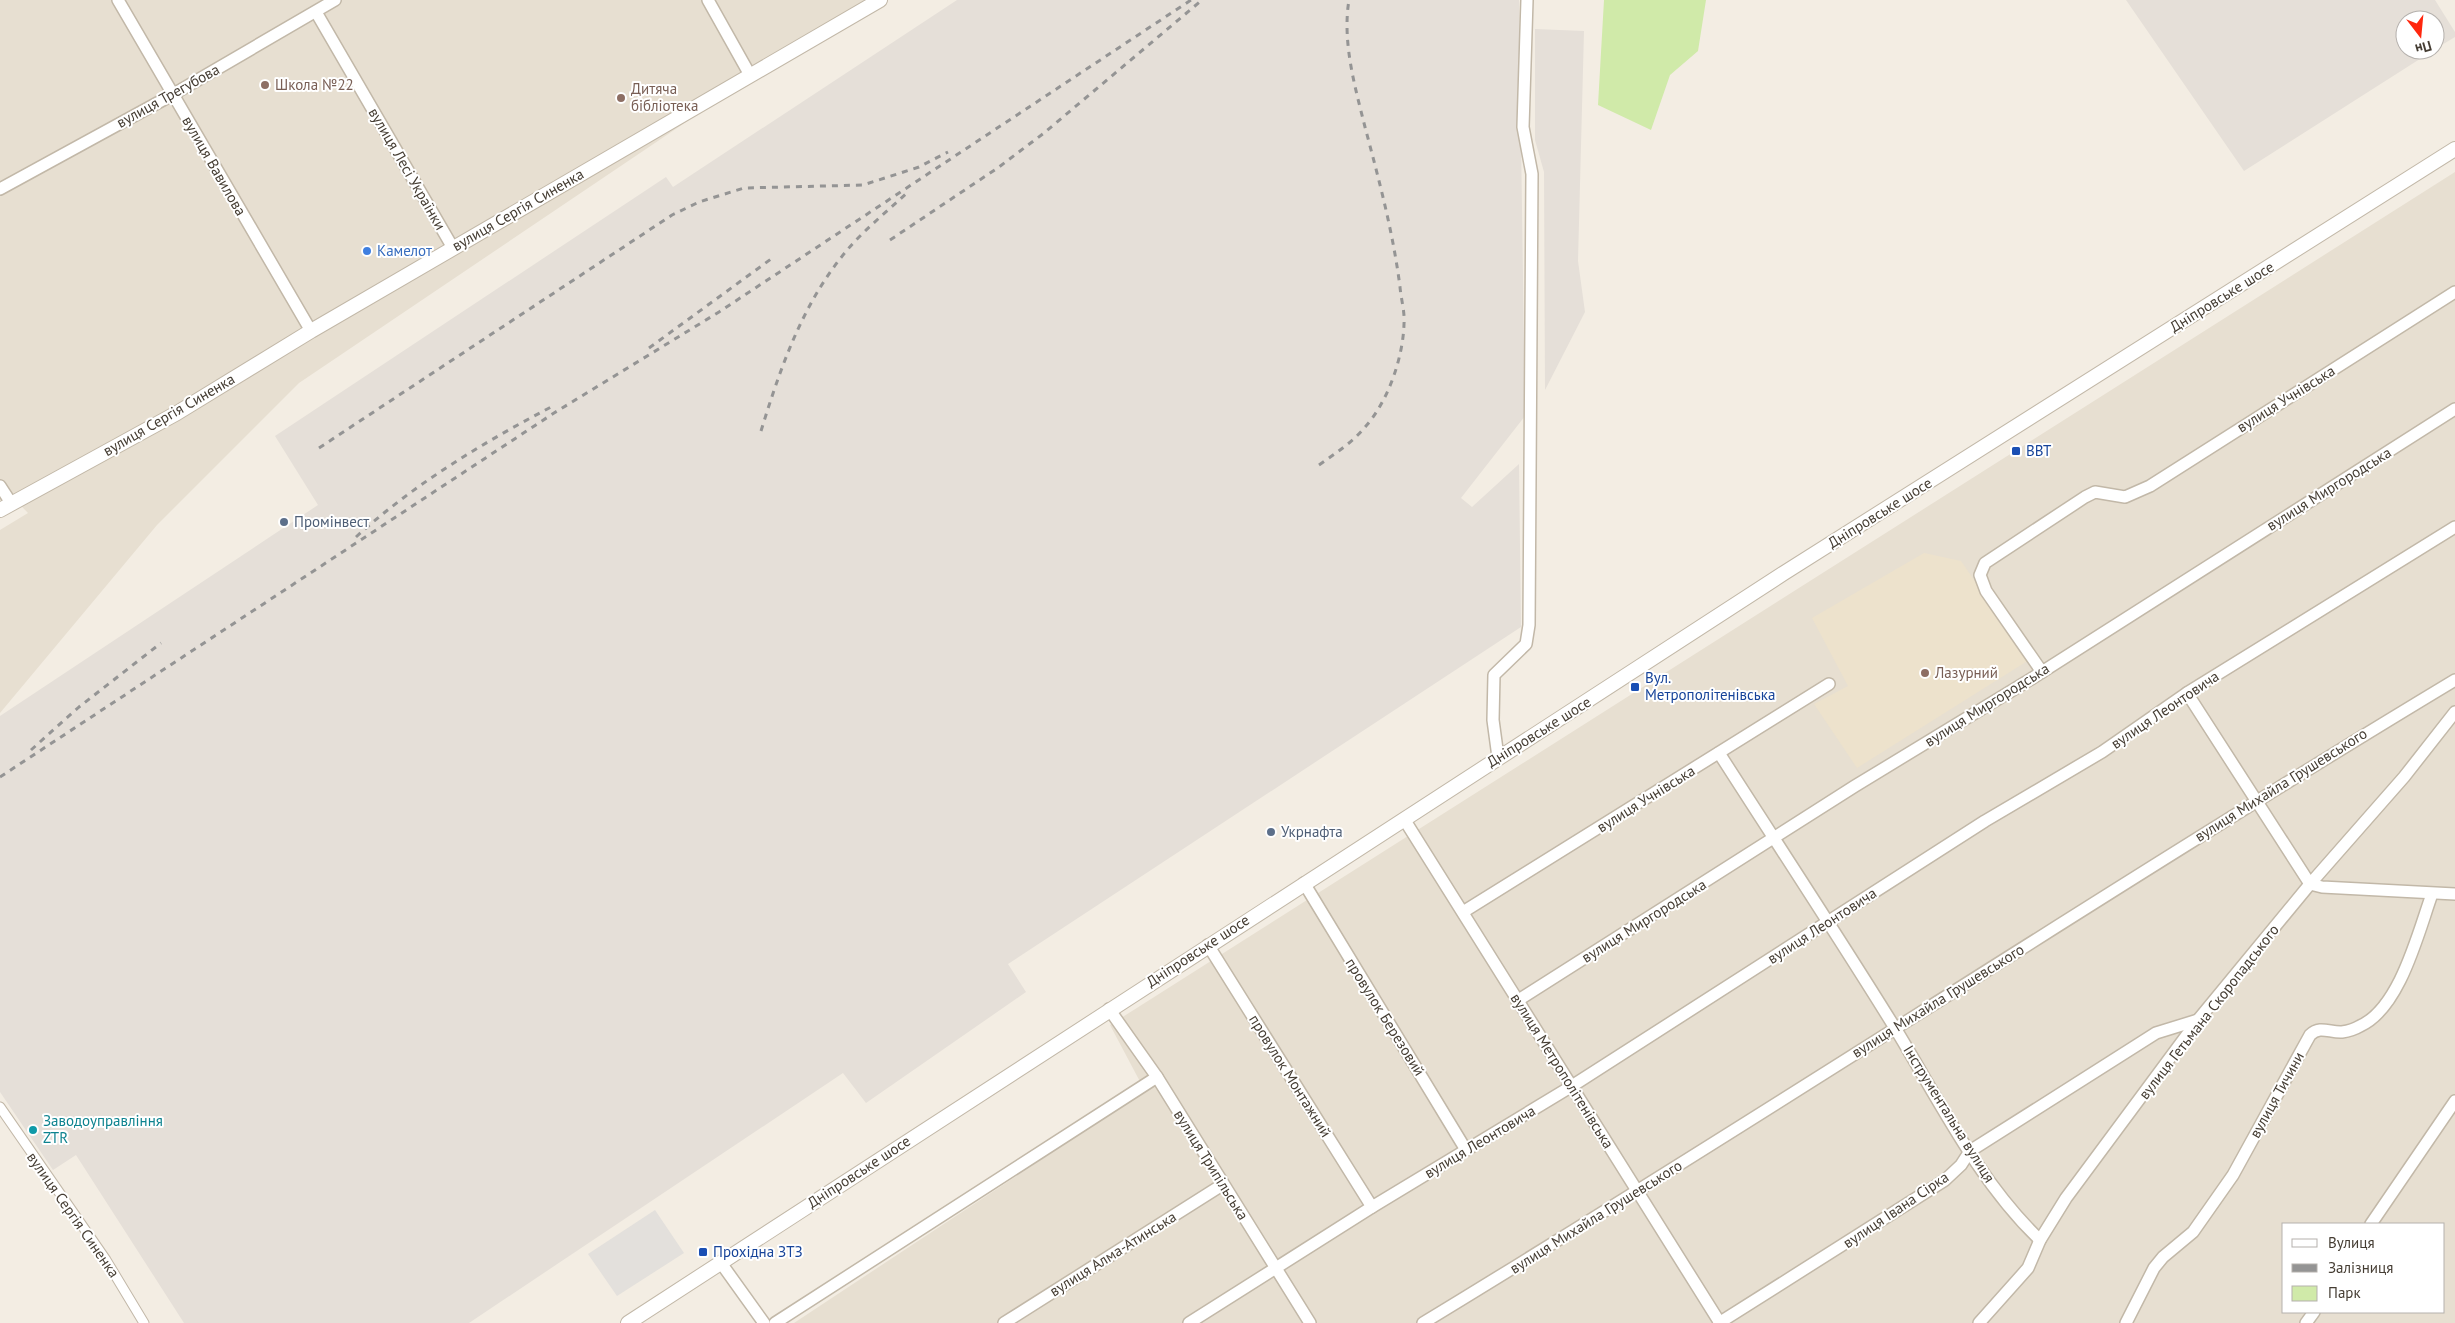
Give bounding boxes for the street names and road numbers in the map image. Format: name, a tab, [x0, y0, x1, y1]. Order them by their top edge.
street label: вулиця Трегубова	[113, 59, 223, 132]
street label: вулиця Лесі Українки	[365, 104, 450, 233]
street label: вулиця Вавилова	[178, 113, 251, 219]
street label: вулиця Сергія Синенка	[448, 164, 587, 255]
street label: Дніпровське шосе	[2166, 257, 2277, 336]
street label: вулиця Учнівська	[2233, 361, 2338, 436]
street label: вулиця Сергія Синенка	[99, 369, 238, 460]
street label: вулиця Миргородська	[2263, 443, 2395, 535]
street label: Дніпровське шосе	[1824, 473, 1935, 552]
street label: вулиця Миргородська	[1921, 659, 2053, 751]
street label: вулиця Леонтовича	[2107, 666, 2222, 753]
street label: Дніпровське шосе	[1483, 692, 1594, 771]
street label: вулиця Михайла Грушевського	[2191, 724, 2371, 846]
street label: вулиця Учнівська	[1593, 761, 1698, 836]
street label: вулиця Миргородська	[1578, 875, 1710, 967]
street label: вулиця Леонтовича	[1764, 883, 1880, 968]
street label: Дніпровське шосе	[1143, 910, 1253, 991]
street label: вулиця Гетьмана Скоропадського	[2134, 920, 2283, 1103]
street label: вулиця Михайла Грушевського	[1848, 940, 2028, 1062]
street label: провулок Березовий	[1342, 954, 1429, 1079]
street label: вулиця Метрополітенівська	[1507, 989, 1618, 1152]
street label: провулок Монтажний	[1245, 1011, 1336, 1141]
street label: Інструментальна вулиця	[1899, 1042, 1999, 1186]
street label: вулиця Тичини	[2245, 1048, 2308, 1141]
street label: вулиця Леонтовича	[1421, 1101, 1539, 1182]
street label: вулиця Трипільська	[1170, 1106, 1253, 1223]
street label: Дніпровське шосе	[804, 1131, 914, 1212]
street label: вулиця Сергія Синенка	[23, 1148, 124, 1281]
street label: вулиця Михайла Грушевського	[1506, 1156, 1686, 1278]
street label: вулиця Івана Сірка	[1839, 1167, 1952, 1252]
street label: вулиця Алма-Атинська	[1046, 1207, 1180, 1300]

